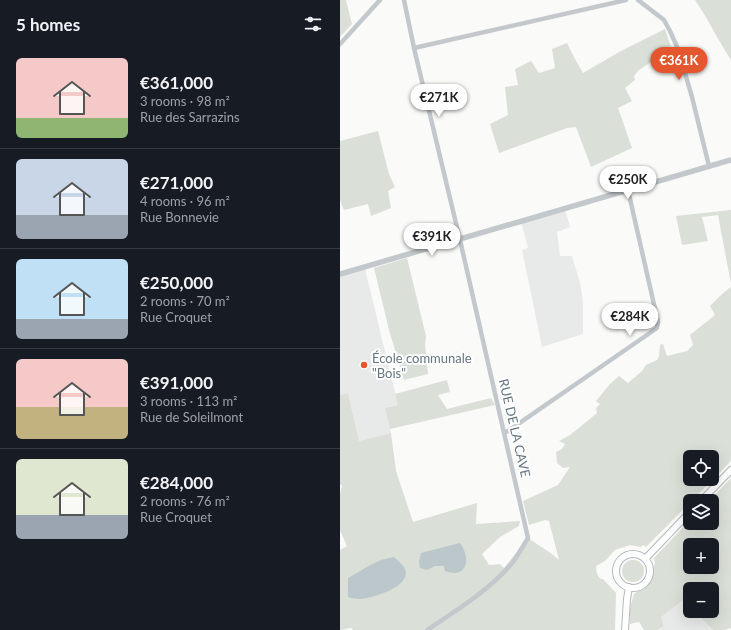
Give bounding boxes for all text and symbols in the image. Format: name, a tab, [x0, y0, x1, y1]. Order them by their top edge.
icon: filters	[302, 13, 324, 35]
text: 5 homes	[16, 14, 80, 35]
pin: €361K	[651, 47, 707, 81]
text: €361K	[659, 52, 699, 68]
text: €361,000	[140, 72, 213, 93]
icon: home	[48, 74, 96, 122]
pin: €271K	[411, 84, 467, 118]
text: €271K	[419, 89, 459, 105]
text: 3 rooms · 98 m²	[140, 93, 230, 109]
text: Rue des Sarrazins	[140, 109, 240, 125]
pin: €250K	[600, 166, 656, 200]
text: €250K	[608, 171, 648, 187]
text: €271,000	[140, 172, 213, 193]
icon: home	[48, 175, 96, 223]
text: 4 rooms · 96 m²	[140, 193, 230, 209]
text: Rue Bonnevie	[140, 209, 219, 225]
pin: €391K	[404, 223, 460, 257]
text: €391K	[412, 228, 452, 244]
text: €250,000	[140, 272, 213, 293]
icon: home	[48, 275, 96, 323]
text: 2 rooms · 70 m²	[140, 293, 230, 309]
pin: €284K	[602, 303, 658, 337]
text: €284K	[610, 308, 650, 324]
text: Rue Croquet	[140, 309, 212, 325]
place label: École communale "Bois"	[372, 350, 472, 381]
marker: École communale "Bois"	[359, 360, 369, 370]
text: €391,000	[140, 372, 213, 393]
icon: home	[48, 375, 96, 423]
street label: RUE DE LA CAVE	[496, 377, 534, 479]
text: 3 rooms · 113 m²	[140, 393, 237, 409]
text: Rue de Soleilmont	[140, 409, 243, 425]
map controls	[683, 450, 719, 618]
button: locate	[683, 450, 719, 486]
text: €284,000	[140, 472, 213, 493]
icon: home	[48, 475, 96, 523]
text: 2 rooms · 76 m²	[140, 493, 230, 509]
button: layers	[683, 494, 719, 530]
text: Rue Croquet	[140, 509, 212, 525]
button: +	[683, 538, 719, 574]
button: −	[683, 582, 719, 618]

